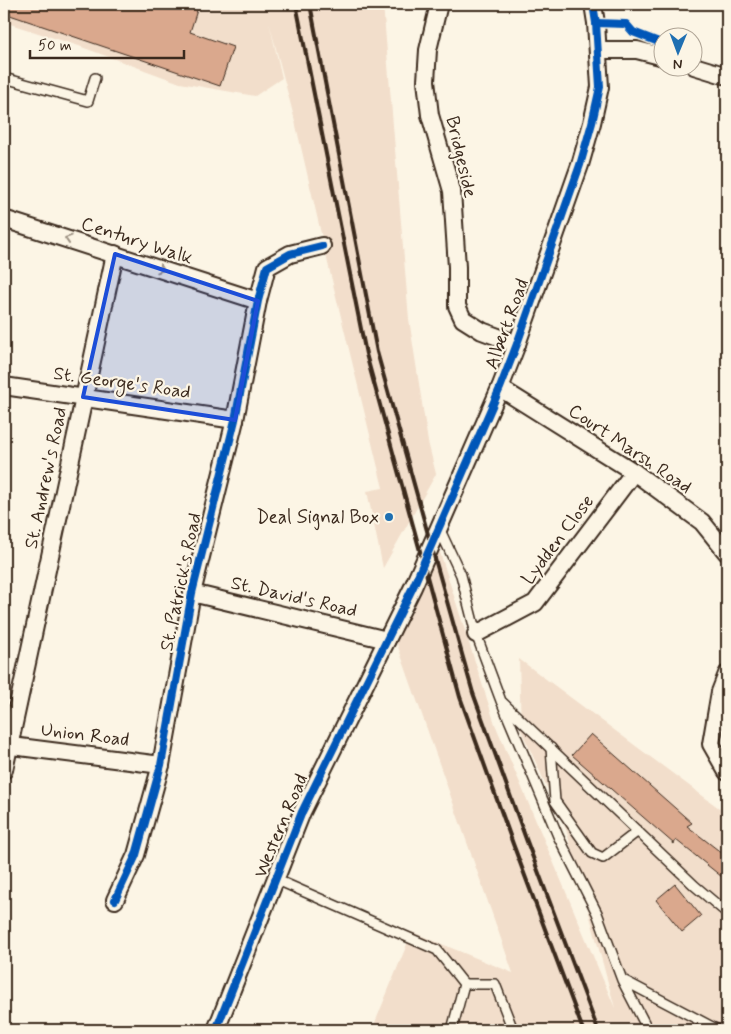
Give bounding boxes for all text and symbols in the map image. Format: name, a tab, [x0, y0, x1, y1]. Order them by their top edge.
scale bar	[30, 28, 184, 60]
north arrow	[654, 28, 704, 78]
text: 50 m	[38, 36, 72, 56]
text: N	[673, 55, 683, 73]
street label: Bridgeside	[439, 114, 483, 200]
street label: Century Walk	[78, 211, 196, 271]
one-way arrow	[65, 235, 73, 245]
one-way arrow	[156, 263, 165, 273]
street label: Albert Road	[479, 275, 535, 373]
street label: St. George's Road	[52, 361, 192, 407]
street label: Court Marsh Road	[563, 398, 697, 500]
street label: St. Andrew's Road	[19, 405, 73, 551]
street label: Lydden Close	[516, 490, 600, 590]
place label: Deal Signal Box	[256, 505, 379, 531]
street label: St. Patrick's Road	[154, 510, 208, 654]
marker: Deal Signal Box	[383, 511, 395, 523]
street label: St. David's Road	[228, 570, 360, 624]
street label: Union Road	[39, 717, 131, 753]
street label: Western Road	[248, 770, 314, 882]

